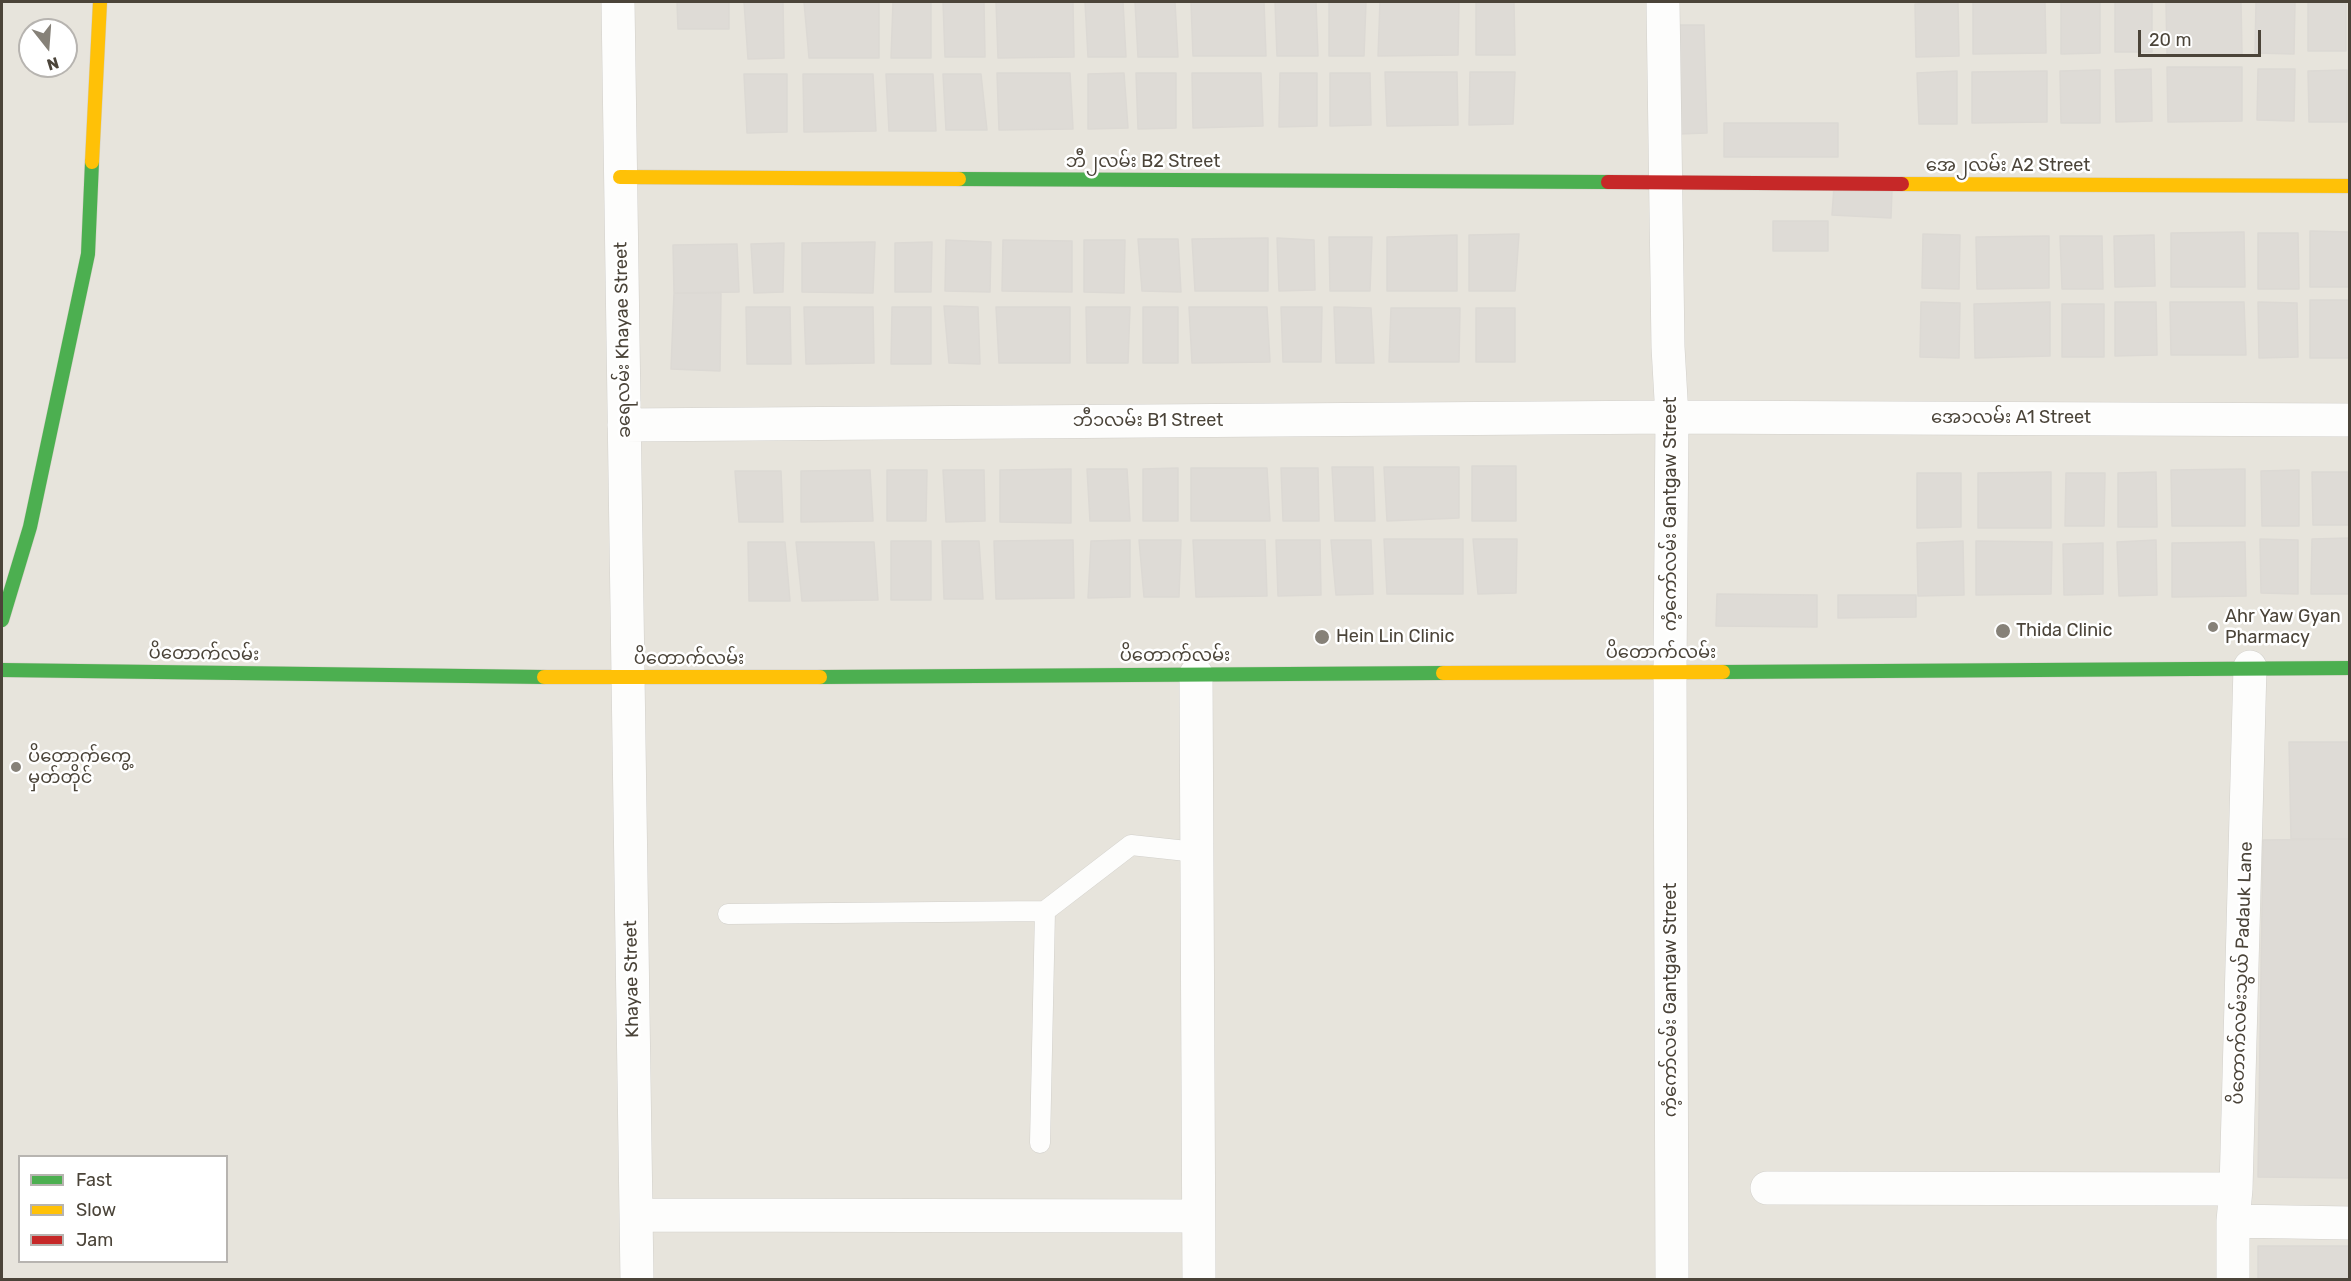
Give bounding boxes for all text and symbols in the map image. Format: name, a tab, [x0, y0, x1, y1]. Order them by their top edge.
north arrow	[18, 18, 78, 78]
scale bar	[2141, 18, 2264, 56]
text: 20 m	[2149, 29, 2191, 51]
text: N	[45, 53, 61, 75]
street label: ဘီ၂လမ်း B2 Street	[1066, 151, 1220, 173]
street label: အေ၂လမ်း A2 Street	[1926, 155, 2090, 177]
street label: ခရေလမ်း Khayae Street	[610, 242, 636, 438]
street label: ကံ့ကော်လမ်း Gantgaw Street	[1660, 397, 1682, 631]
street label: အေ၁လမ်း A1 Street	[1931, 407, 2091, 429]
street label: ဘီ၁လမ်း B1 Street	[1073, 410, 1223, 432]
place label: Ahr Yaw Gyan Pharmacy	[2225, 606, 2341, 648]
place label: Thida Clinic	[2016, 620, 2112, 642]
marker: Ahr Yaw Gyan Pharmacy	[2206, 620, 2220, 634]
marker: Thida Clinic	[1994, 622, 2012, 640]
place label: Hein Lin Clinic	[1336, 626, 1454, 648]
marker: Hein Lin Clinic	[1313, 628, 1331, 646]
street label: ပိတောက်လမ်း	[149, 642, 259, 666]
street label: ပိတောက်လမ်း	[1606, 642, 1716, 664]
street label: ပိတောက်လမ်း	[1120, 645, 1230, 667]
street label: ပိတောက်လမ်း	[634, 648, 744, 670]
place label: ပိတောက်ကွေ့ မှတ်တိုင်	[28, 746, 131, 789]
marker: ပိတောက်ကွေ့ မှတ်တိုင်	[9, 760, 23, 774]
street label: ပိတောက်လမ်းသွယ် Padauk Lane	[2227, 841, 2257, 1105]
street label: ကံ့ကော်လမ်း Gantgaw Street	[1660, 883, 1682, 1117]
street label: Khayae Street	[620, 920, 644, 1038]
legend	[18, 1155, 228, 1263]
text: Fast	[76, 1169, 112, 1191]
text: Slow	[76, 1199, 116, 1221]
text: Jam	[76, 1229, 113, 1251]

